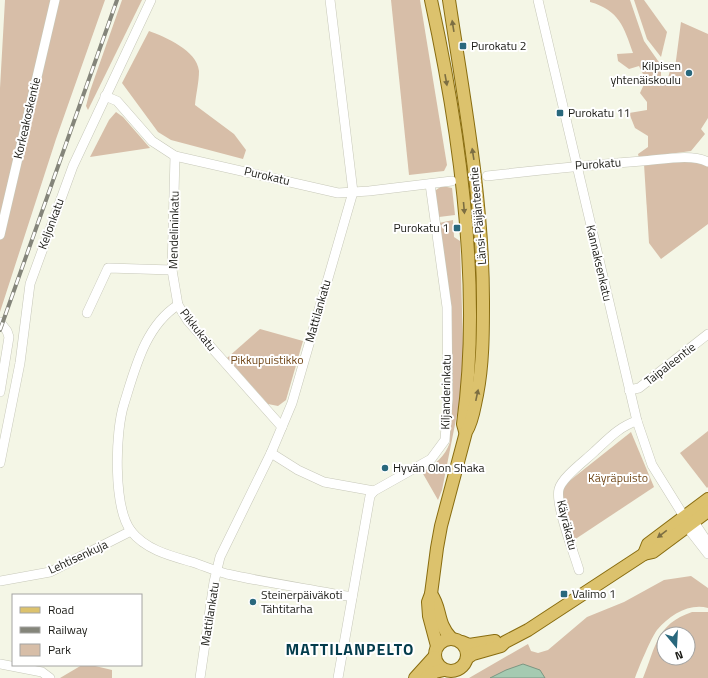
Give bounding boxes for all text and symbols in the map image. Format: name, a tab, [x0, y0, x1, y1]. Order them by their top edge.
one-way arrow	[450, 20, 456, 32]
place label: Purokatu 2	[471, 36, 527, 55]
marker: Purokatu 2	[458, 41, 468, 51]
place label: Kilpisen yhtenäiskoulu	[610, 56, 681, 89]
marker: Kilpisen yhtenäiskoulu	[684, 68, 694, 78]
one-way arrow	[443, 74, 449, 86]
street label: Korkeakoskentie	[8, 75, 45, 161]
place label: Purokatu 11	[568, 103, 630, 122]
marker: Purokatu 11	[555, 108, 565, 118]
one-way arrow	[470, 148, 476, 160]
street label: Purokatu	[574, 152, 622, 175]
street label: Purokatu	[242, 161, 292, 190]
street label: Länsi-Päijänteentie	[464, 166, 491, 266]
street label: Mendelininkatu	[163, 191, 184, 269]
street label: Keljonkatu	[33, 196, 69, 252]
one-way arrow	[461, 202, 467, 214]
place label: Purokatu 1	[393, 218, 449, 237]
marker: Purokatu 1	[452, 223, 462, 233]
street label: Kannaksenkatu	[581, 223, 618, 303]
street label: Mattilankatu	[299, 277, 336, 345]
street label: Pikkukatu	[176, 304, 221, 355]
street label: Taipaleentie	[640, 338, 699, 390]
park label: Pikkupuistikko	[230, 350, 304, 369]
street label: Kiljanderinkatu	[435, 354, 456, 430]
one-way arrow	[474, 389, 480, 401]
place label: Hyvän Olon Shaka	[393, 458, 484, 477]
marker: Hyvän Olon Shaka	[380, 463, 390, 473]
park label: Käyräpuisto	[588, 468, 648, 487]
street label: Käyräkatu	[552, 498, 583, 552]
one-way arrow	[657, 530, 667, 538]
street label: Lehtisenkuja	[45, 534, 111, 579]
street label: Mattilankatu	[195, 580, 224, 647]
place label: Valimo 1	[572, 584, 616, 603]
place label: Steinerpäiväkoti Tähtitarha	[261, 585, 342, 618]
marker: Valimo 1	[559, 589, 569, 599]
legend	[12, 594, 142, 666]
marker: Steinerpäiväkoti Tähtitarha	[248, 597, 258, 607]
text: Road	[48, 600, 74, 619]
text: Railway	[48, 620, 88, 639]
north arrow	[656, 626, 696, 666]
district label: MATTILANPELTO	[286, 637, 414, 661]
text: Park	[48, 640, 71, 659]
text: N	[673, 647, 685, 664]

